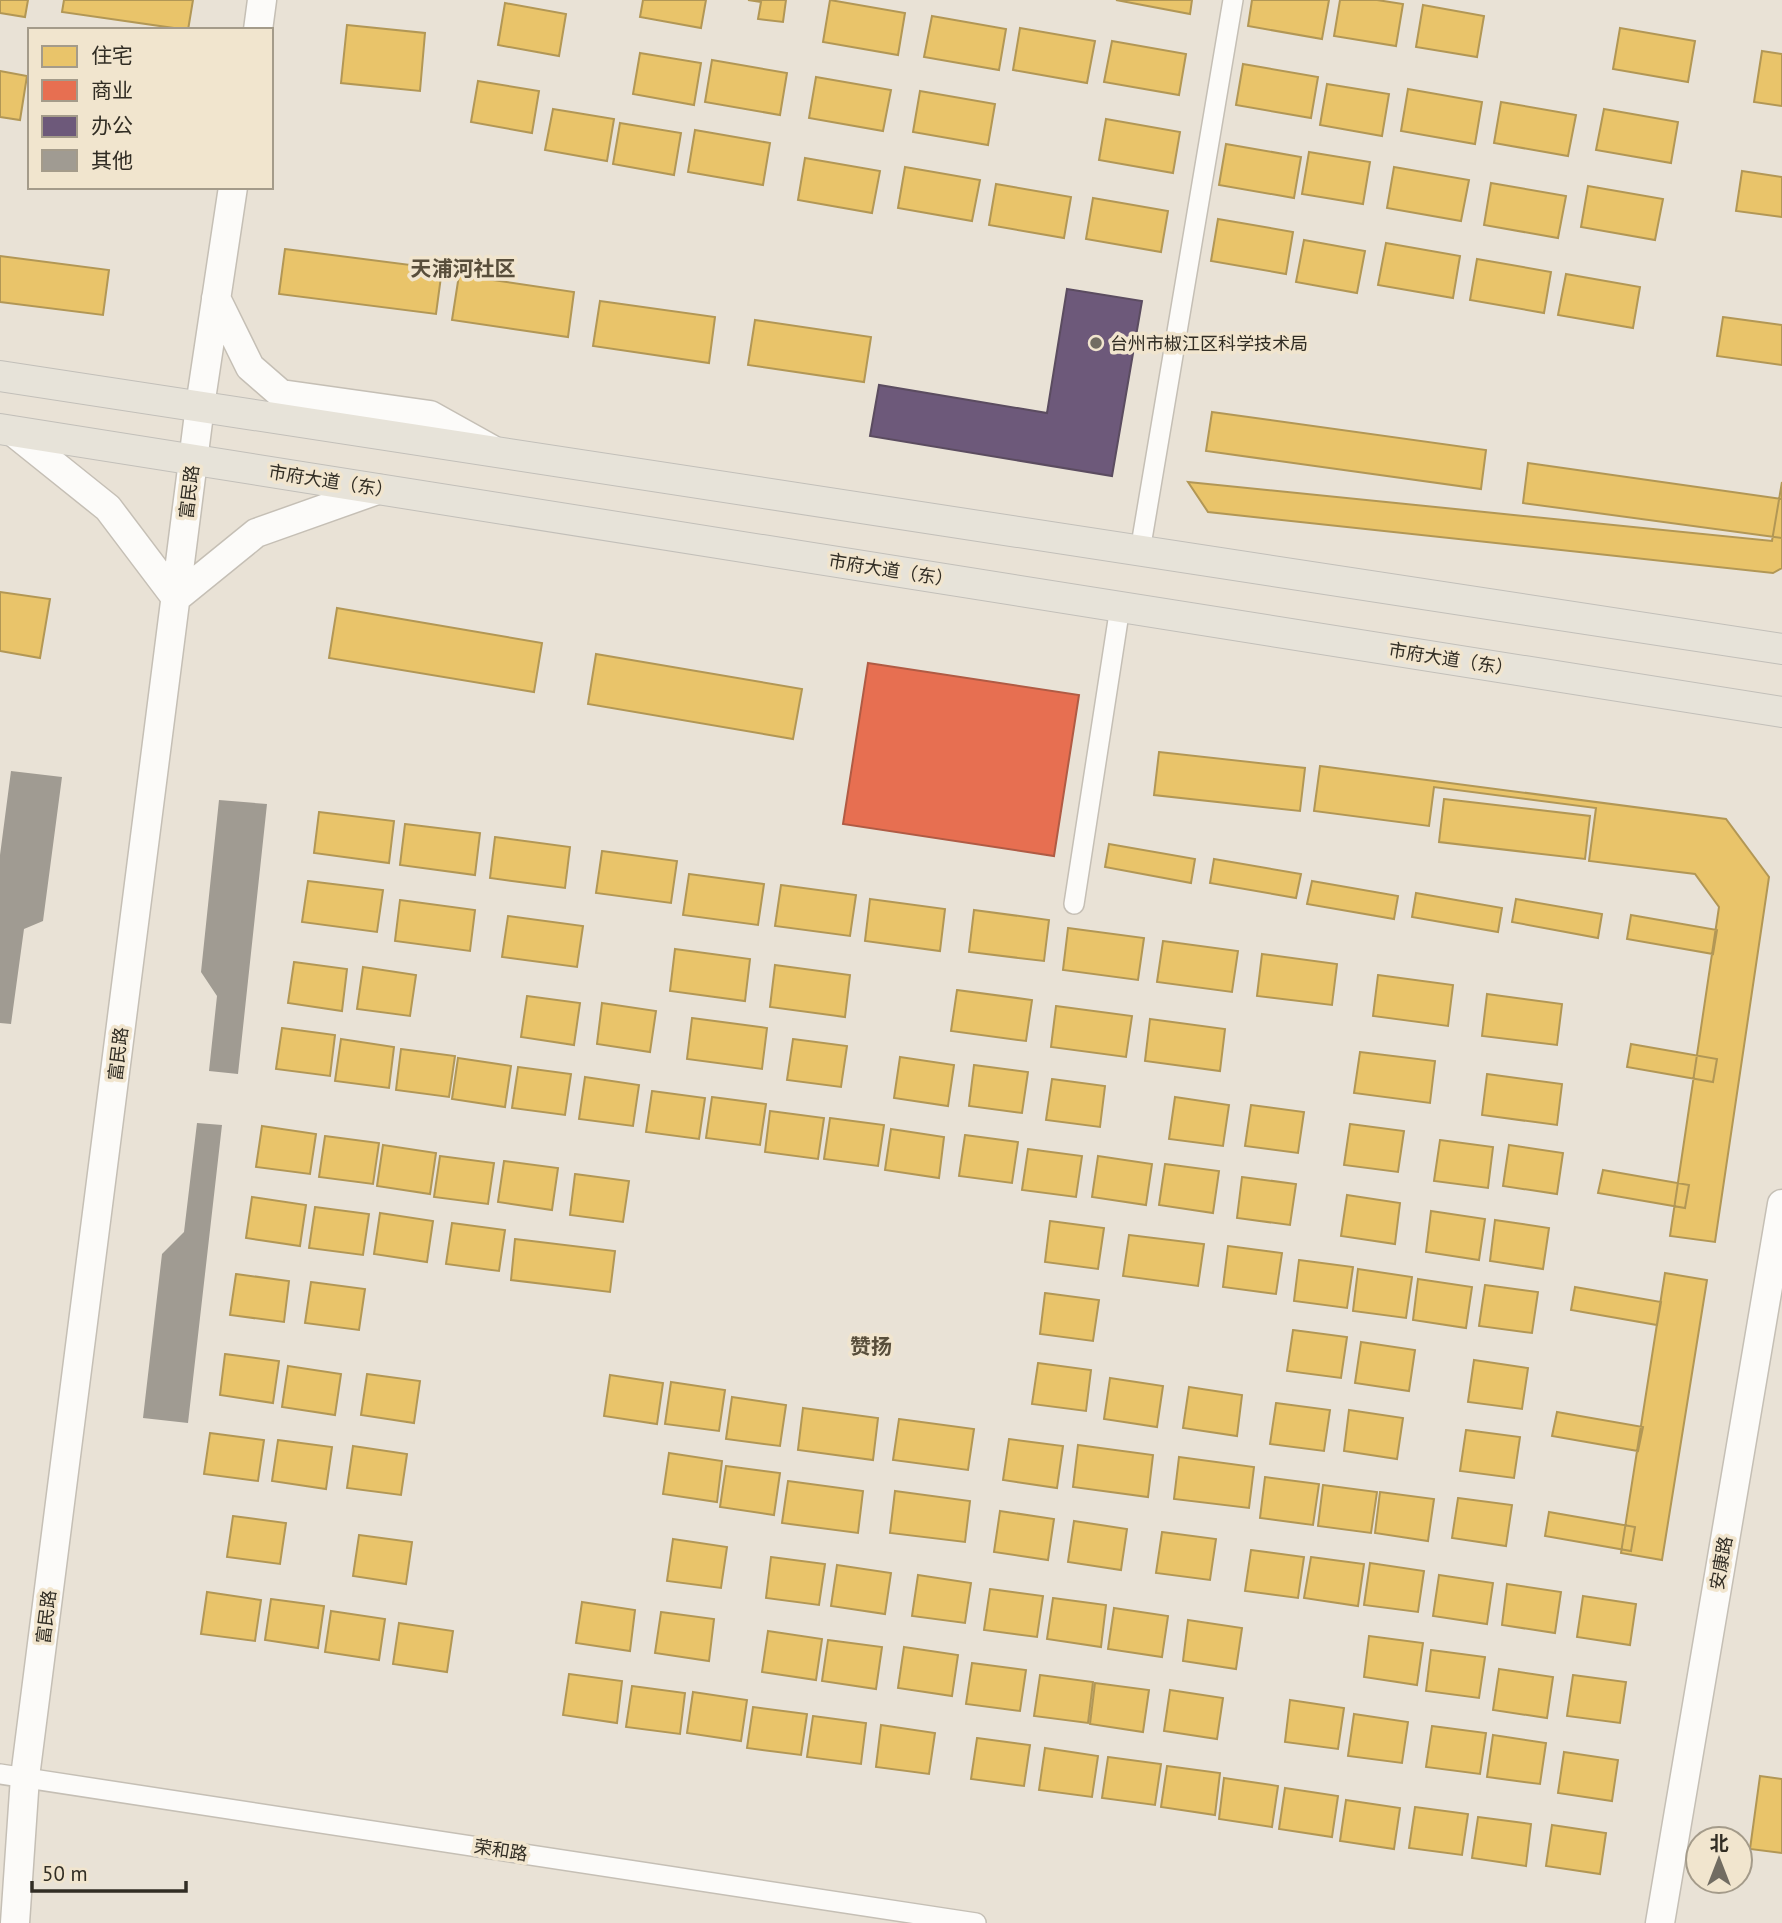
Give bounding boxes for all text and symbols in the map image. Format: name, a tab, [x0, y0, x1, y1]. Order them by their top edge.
legend	[28, 28, 273, 189]
text: 住宅	[91, 42, 133, 69]
text: 商业	[91, 77, 133, 104]
text: 办公	[91, 112, 133, 139]
text: 其他	[91, 147, 133, 174]
district label: 天浦河社区	[411, 255, 516, 282]
place label: 台州市椒江区科学技术局	[1110, 332, 1308, 355]
marker: 台州市椒江区科学技术局	[1088, 335, 1104, 351]
street label: 市府大道（东）	[267, 460, 395, 502]
street label: 富民路	[174, 464, 204, 520]
street label: 市府大道（东）	[827, 549, 955, 591]
street label: 市府大道（东）	[1387, 638, 1515, 680]
street label: 富民路	[103, 1026, 133, 1082]
district label: 赞扬	[850, 1333, 892, 1360]
street label: 安康路	[1705, 1534, 1737, 1592]
street label: 富民路	[31, 1589, 61, 1645]
north arrow	[1684, 1825, 1754, 1895]
text: 北	[1709, 1831, 1729, 1855]
street label: 荣和路	[473, 1834, 529, 1866]
scale bar	[32, 1850, 186, 1894]
text: 50 m	[42, 1860, 88, 1887]

